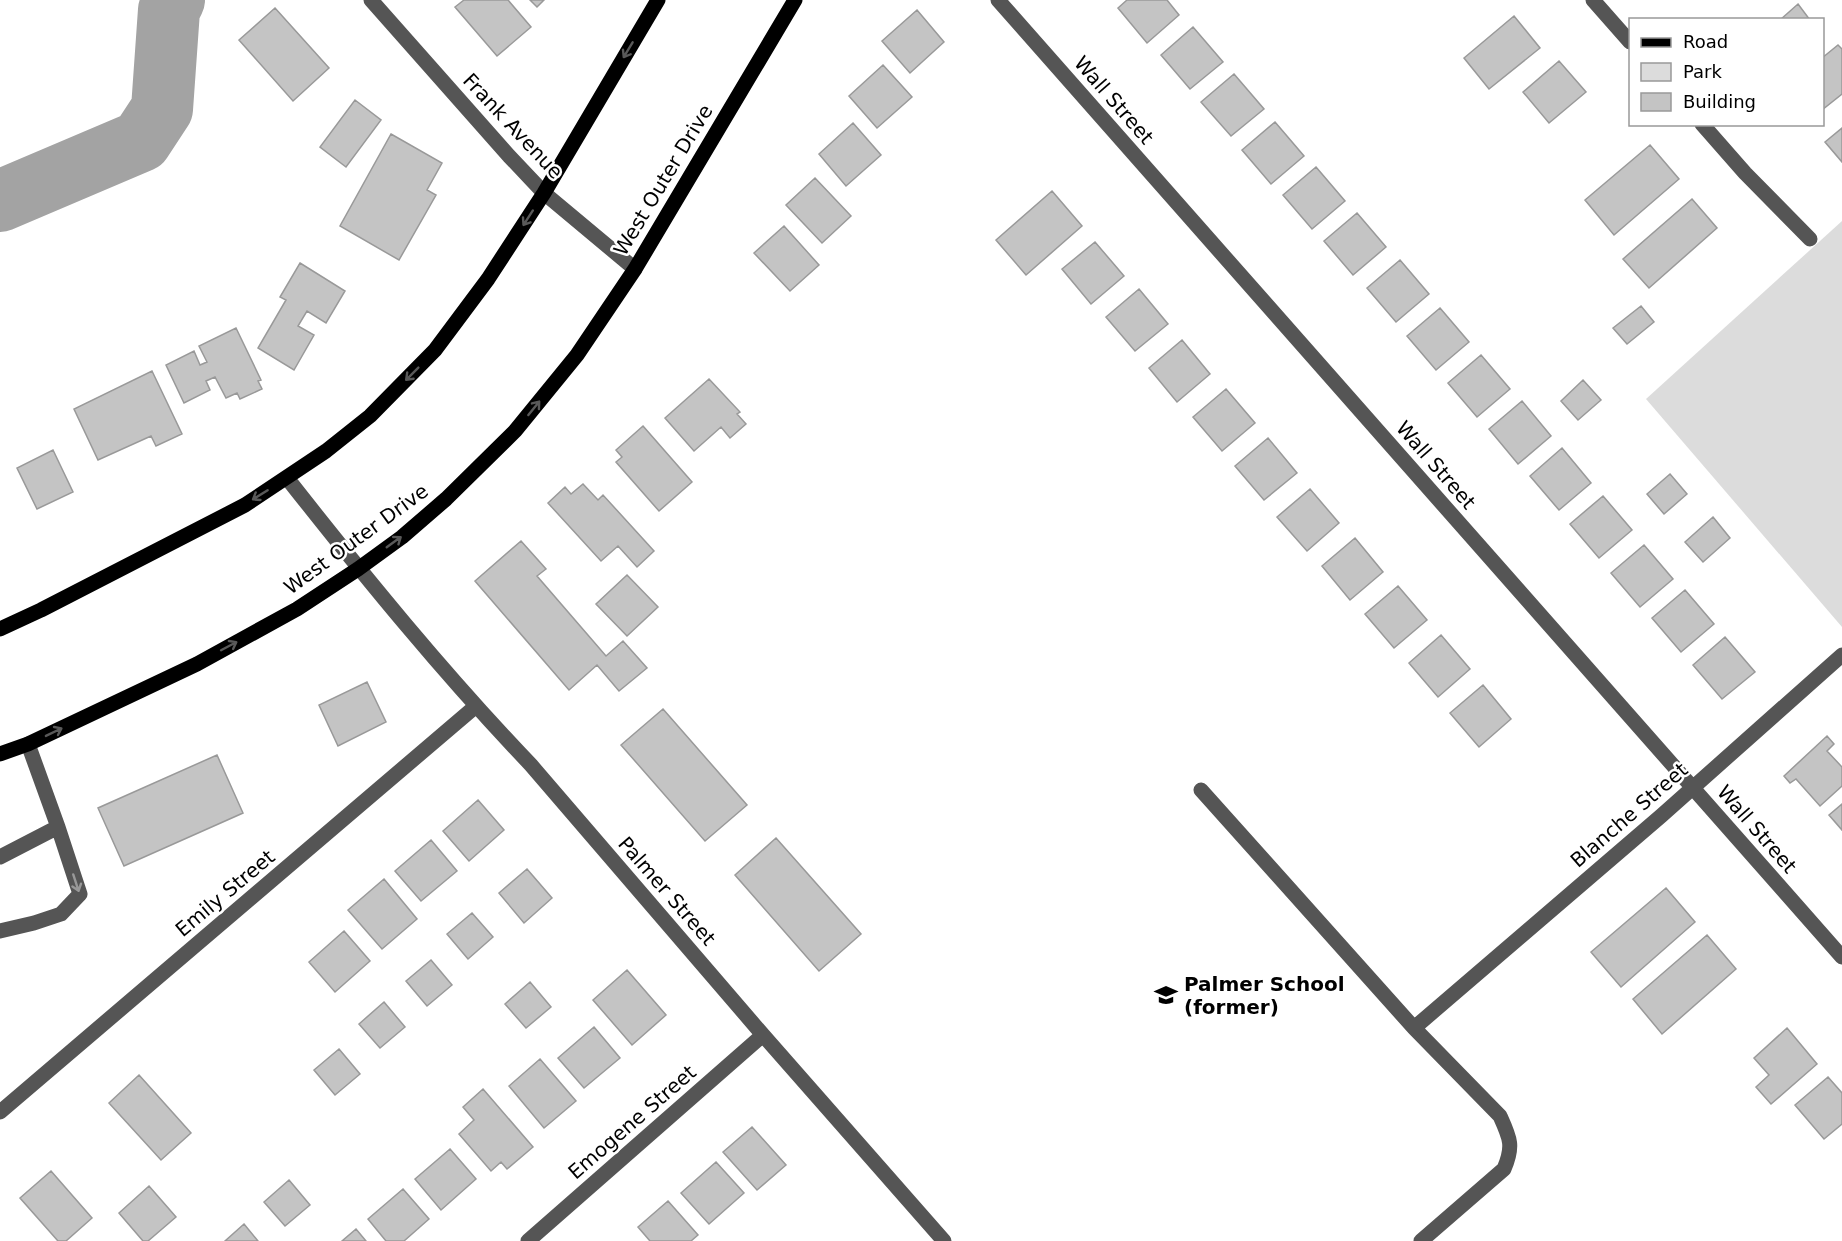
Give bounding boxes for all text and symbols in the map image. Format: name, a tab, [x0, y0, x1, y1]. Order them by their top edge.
legend	[1629, 18, 1824, 126]
text: Road	[1683, 31, 1728, 52]
one-way arrow	[622, 41, 634, 58]
street label: Wall Street	[1069, 51, 1159, 149]
text: Park	[1683, 61, 1722, 82]
street label: Frank Avenue	[458, 68, 568, 184]
text: Building	[1683, 91, 1756, 112]
street label: West Outer Drive	[608, 100, 718, 260]
one-way arrow	[522, 209, 534, 225]
one-way arrow	[404, 366, 419, 381]
one-way arrow	[528, 400, 541, 416]
street label: Wall Street	[1391, 416, 1481, 514]
street label: West Outer Drive	[279, 479, 433, 599]
one-way arrow	[252, 490, 269, 502]
one-way arrow	[385, 536, 401, 549]
one-way arrow	[220, 640, 237, 652]
one-way arrow	[45, 725, 63, 737]
street label: Blanche Street	[1566, 758, 1693, 872]
street label: Wall Street	[1712, 780, 1802, 878]
street label: Palmer Street	[613, 832, 721, 950]
street label: Emily Street	[170, 844, 280, 941]
one-way arrow	[71, 873, 82, 892]
place label: Palmer School (former)	[1184, 972, 1345, 1019]
school or university icon: Palmer School (former)	[1153, 982, 1179, 1008]
street label: Emogene Street	[563, 1060, 701, 1184]

